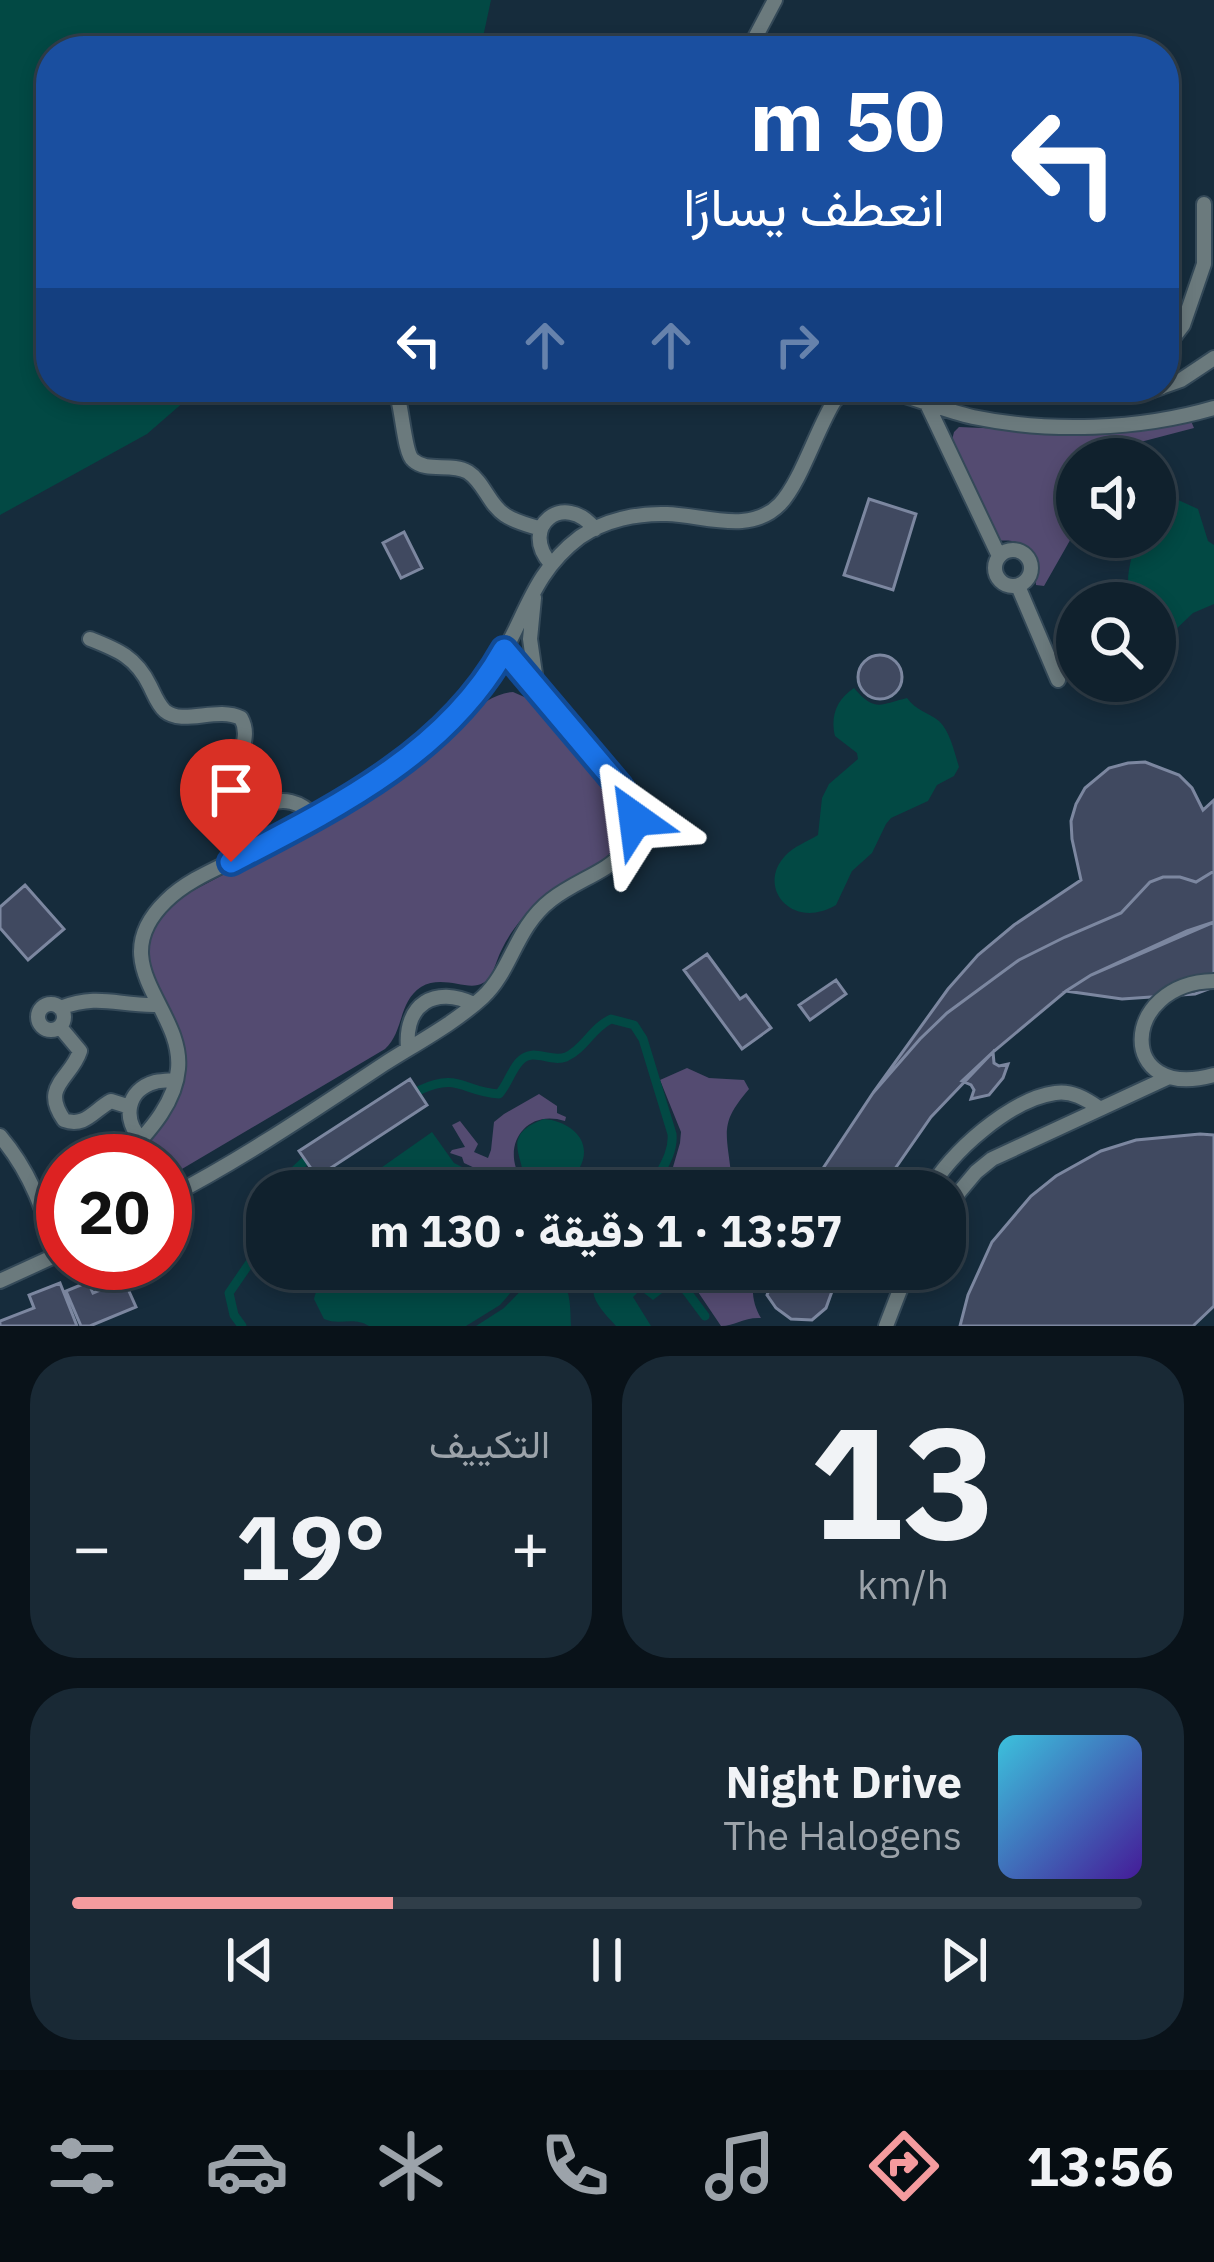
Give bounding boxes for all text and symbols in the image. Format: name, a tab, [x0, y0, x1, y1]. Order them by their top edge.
text: 50 m	[749, 65, 945, 174]
icon: left	[987, 84, 1143, 240]
text: انعطف يسارًا	[683, 171, 945, 241]
icon: left	[386, 312, 452, 378]
icon: ahead	[512, 312, 578, 378]
icon: ahead	[638, 312, 704, 378]
icon: right	[764, 312, 830, 378]
map controls	[1056, 438, 1176, 702]
button: sound	[1056, 438, 1176, 558]
button: search	[1056, 582, 1176, 702]
pin	[180, 739, 282, 862]
position arrow	[572, 756, 698, 882]
icon: arrive	[198, 757, 264, 823]
speed limit sign: 20	[36, 1134, 192, 1290]
text: 13:57 · 1 دقيقة · 130 m	[369, 1201, 843, 1259]
text: 13	[809, 1379, 997, 1582]
text: التكييف	[429, 1418, 550, 1469]
text: 19°	[236, 1488, 386, 1605]
text: −	[72, 1503, 112, 1589]
text: +	[510, 1503, 550, 1589]
text: km/h	[857, 1559, 949, 1610]
text: Night Drive	[725, 1752, 962, 1810]
text: The Halogens	[723, 1810, 962, 1861]
icon: previous	[217, 1927, 283, 1993]
icon: pause	[574, 1927, 640, 1993]
icon: next	[931, 1927, 997, 1993]
icon: filters	[40, 2124, 124, 2208]
icon: car	[205, 2124, 289, 2208]
icon: climate	[369, 2124, 453, 2208]
icon: phone	[533, 2124, 617, 2208]
icon: music	[698, 2124, 782, 2208]
icon: directions	[862, 2124, 946, 2208]
text: 13:56	[1026, 2131, 1174, 2201]

